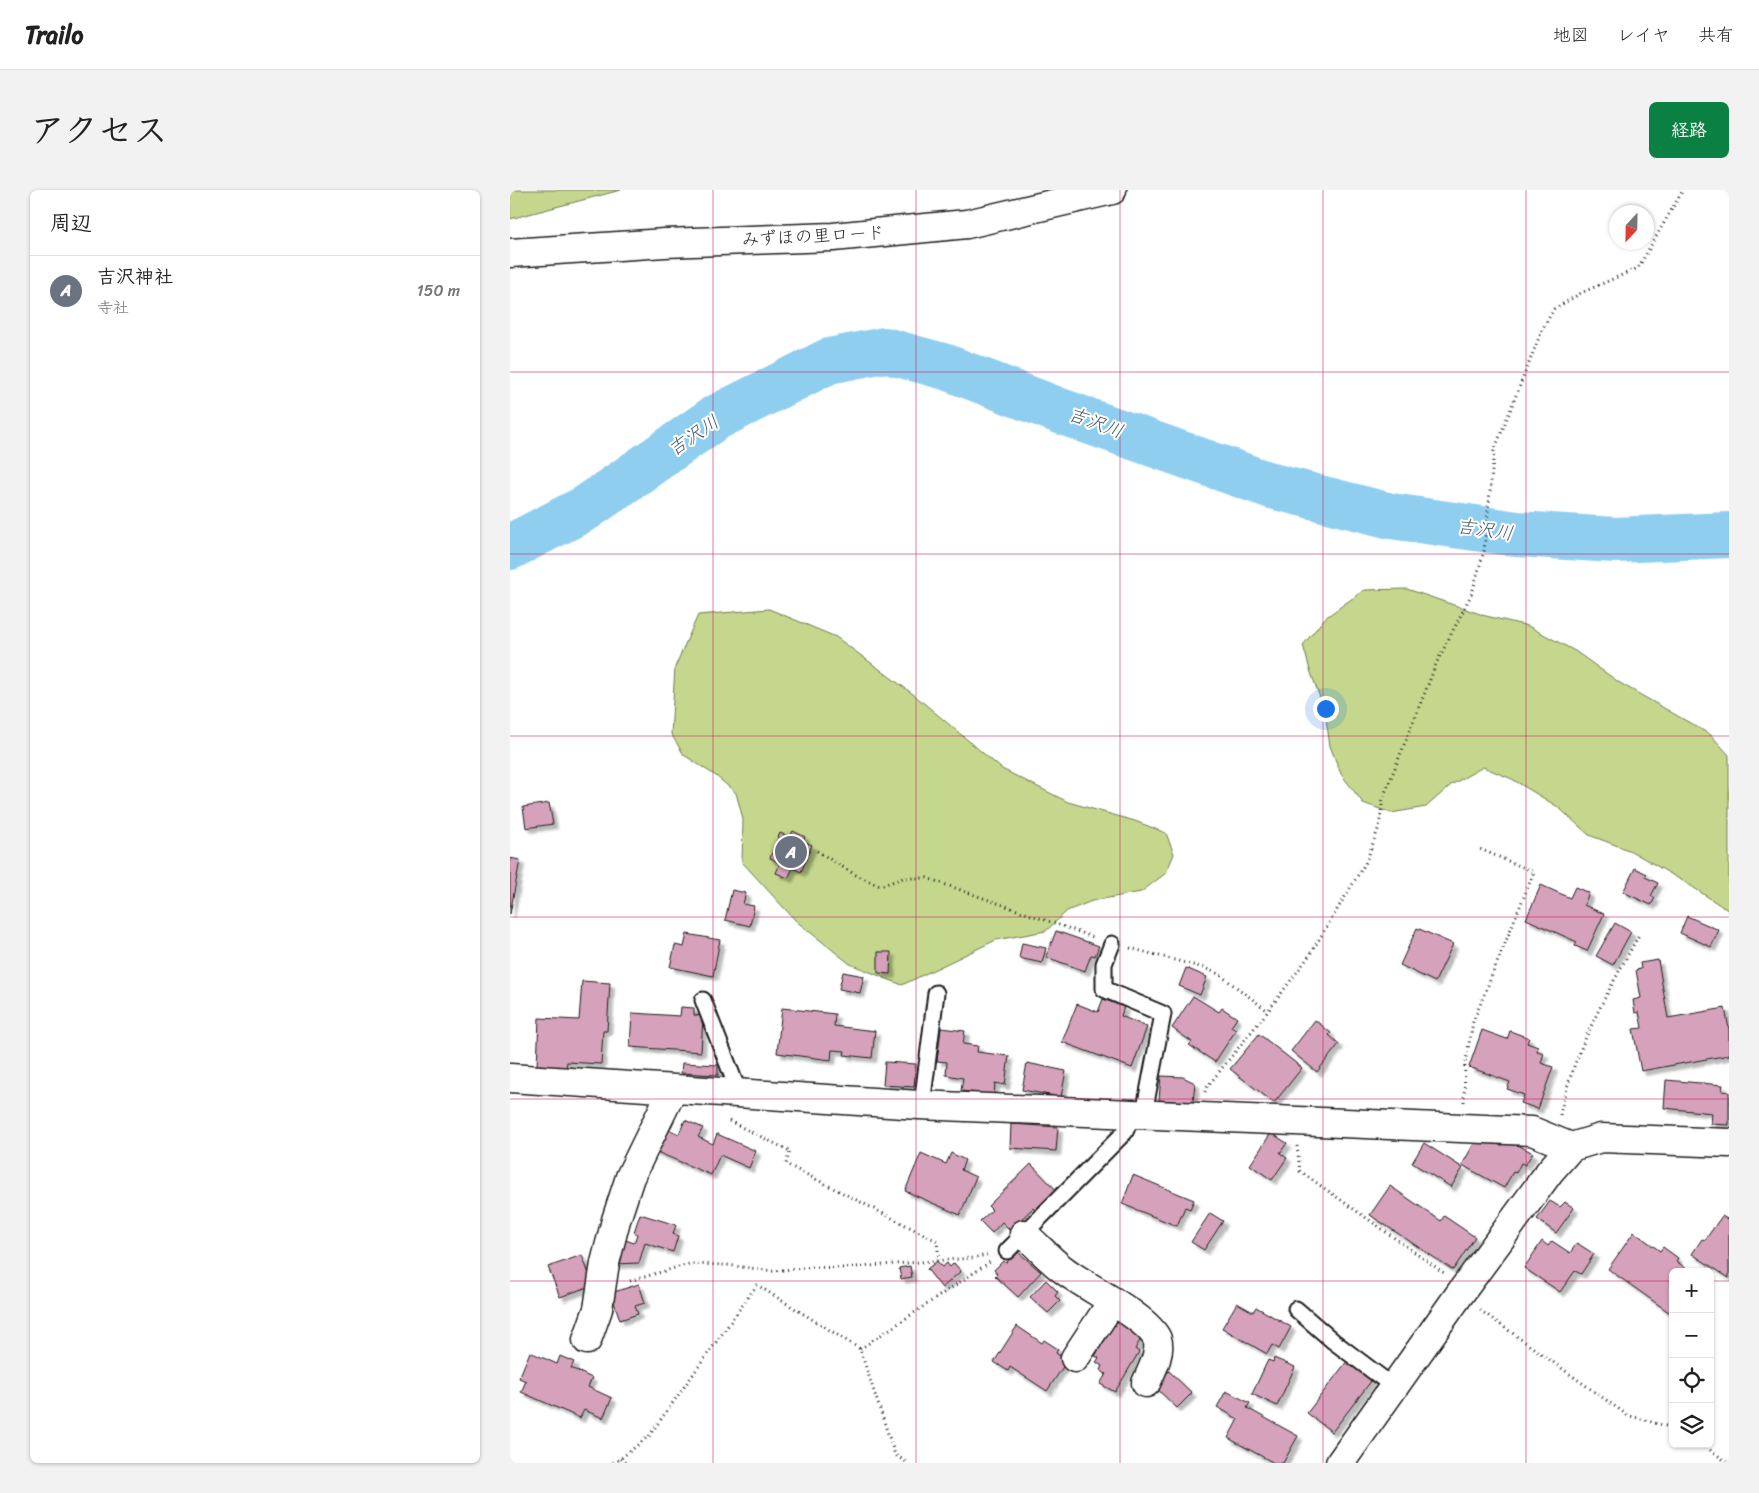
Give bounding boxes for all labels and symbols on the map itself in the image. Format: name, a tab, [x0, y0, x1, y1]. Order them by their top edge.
north arrow	[1609, 205, 1654, 250]
street label: みずほの里ロード	[741, 216, 885, 256]
water label: 吉沢川	[1063, 397, 1128, 448]
water label: 吉沢川	[660, 406, 726, 465]
water label: 吉沢川	[1454, 509, 1515, 550]
your location	[1313, 696, 1339, 722]
pin: A	[775, 833, 807, 871]

